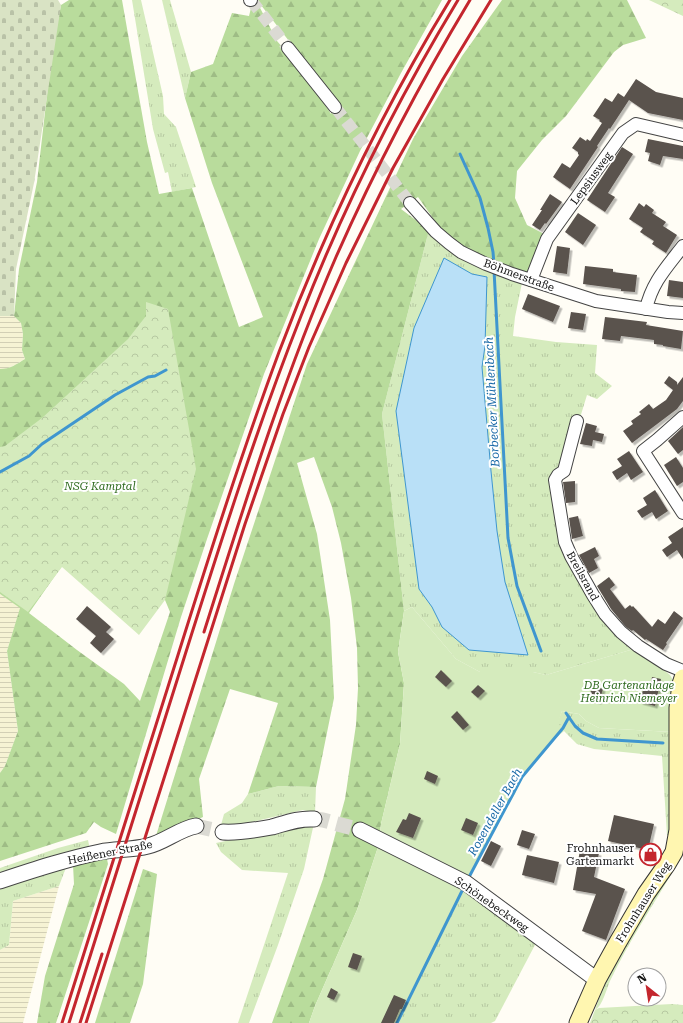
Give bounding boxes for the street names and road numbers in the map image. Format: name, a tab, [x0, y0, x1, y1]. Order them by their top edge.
street label: Lepsiusweg	[568, 149, 615, 207]
street label: Böhmerstraße	[482, 257, 556, 294]
street label: Breilsrand	[564, 549, 601, 603]
street label: Heißener Straße	[67, 838, 154, 867]
street label: Frohnhauser Weg	[613, 859, 674, 945]
street label: Schönebeckweg	[452, 874, 532, 935]

